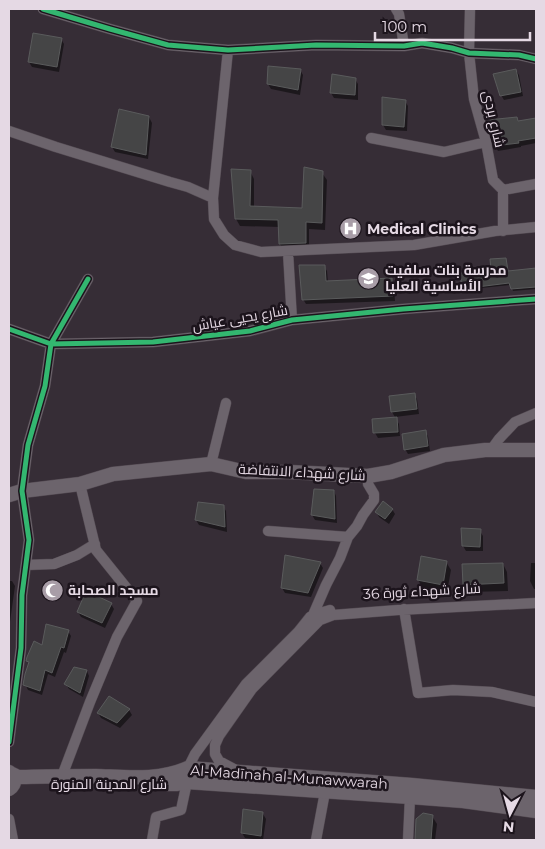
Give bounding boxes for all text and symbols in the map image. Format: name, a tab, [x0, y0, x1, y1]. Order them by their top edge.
scale bar	[375, 10, 530, 42]
text: 100 m	[382, 17, 427, 36]
street label: شارع بردى	[479, 89, 509, 149]
hospital icon: Medical Clinics	[339, 217, 363, 241]
place label: Medical Clinics	[367, 220, 477, 238]
place label: مدرسة بنات سلفيت الأساسية العليا	[385, 261, 507, 295]
school or university icon: مدرسة بنات سلفيت الأساسية العليا	[357, 266, 381, 290]
street label: شارع يحيى عياش	[191, 301, 289, 335]
street label: شارع شهداء الانتفاضة	[238, 460, 366, 484]
mosque icon: مسجد الصحابة	[40, 578, 64, 602]
street label: شارع شهداء ثورة 36	[363, 579, 481, 603]
place label: مسجد الصحابة	[68, 581, 159, 599]
street label: Al-Madīnah al-Munawwarah	[190, 761, 388, 793]
street label: شارع المدينة المنورة	[51, 775, 167, 793]
north arrow	[485, 789, 535, 839]
text: N	[502, 817, 515, 836]

